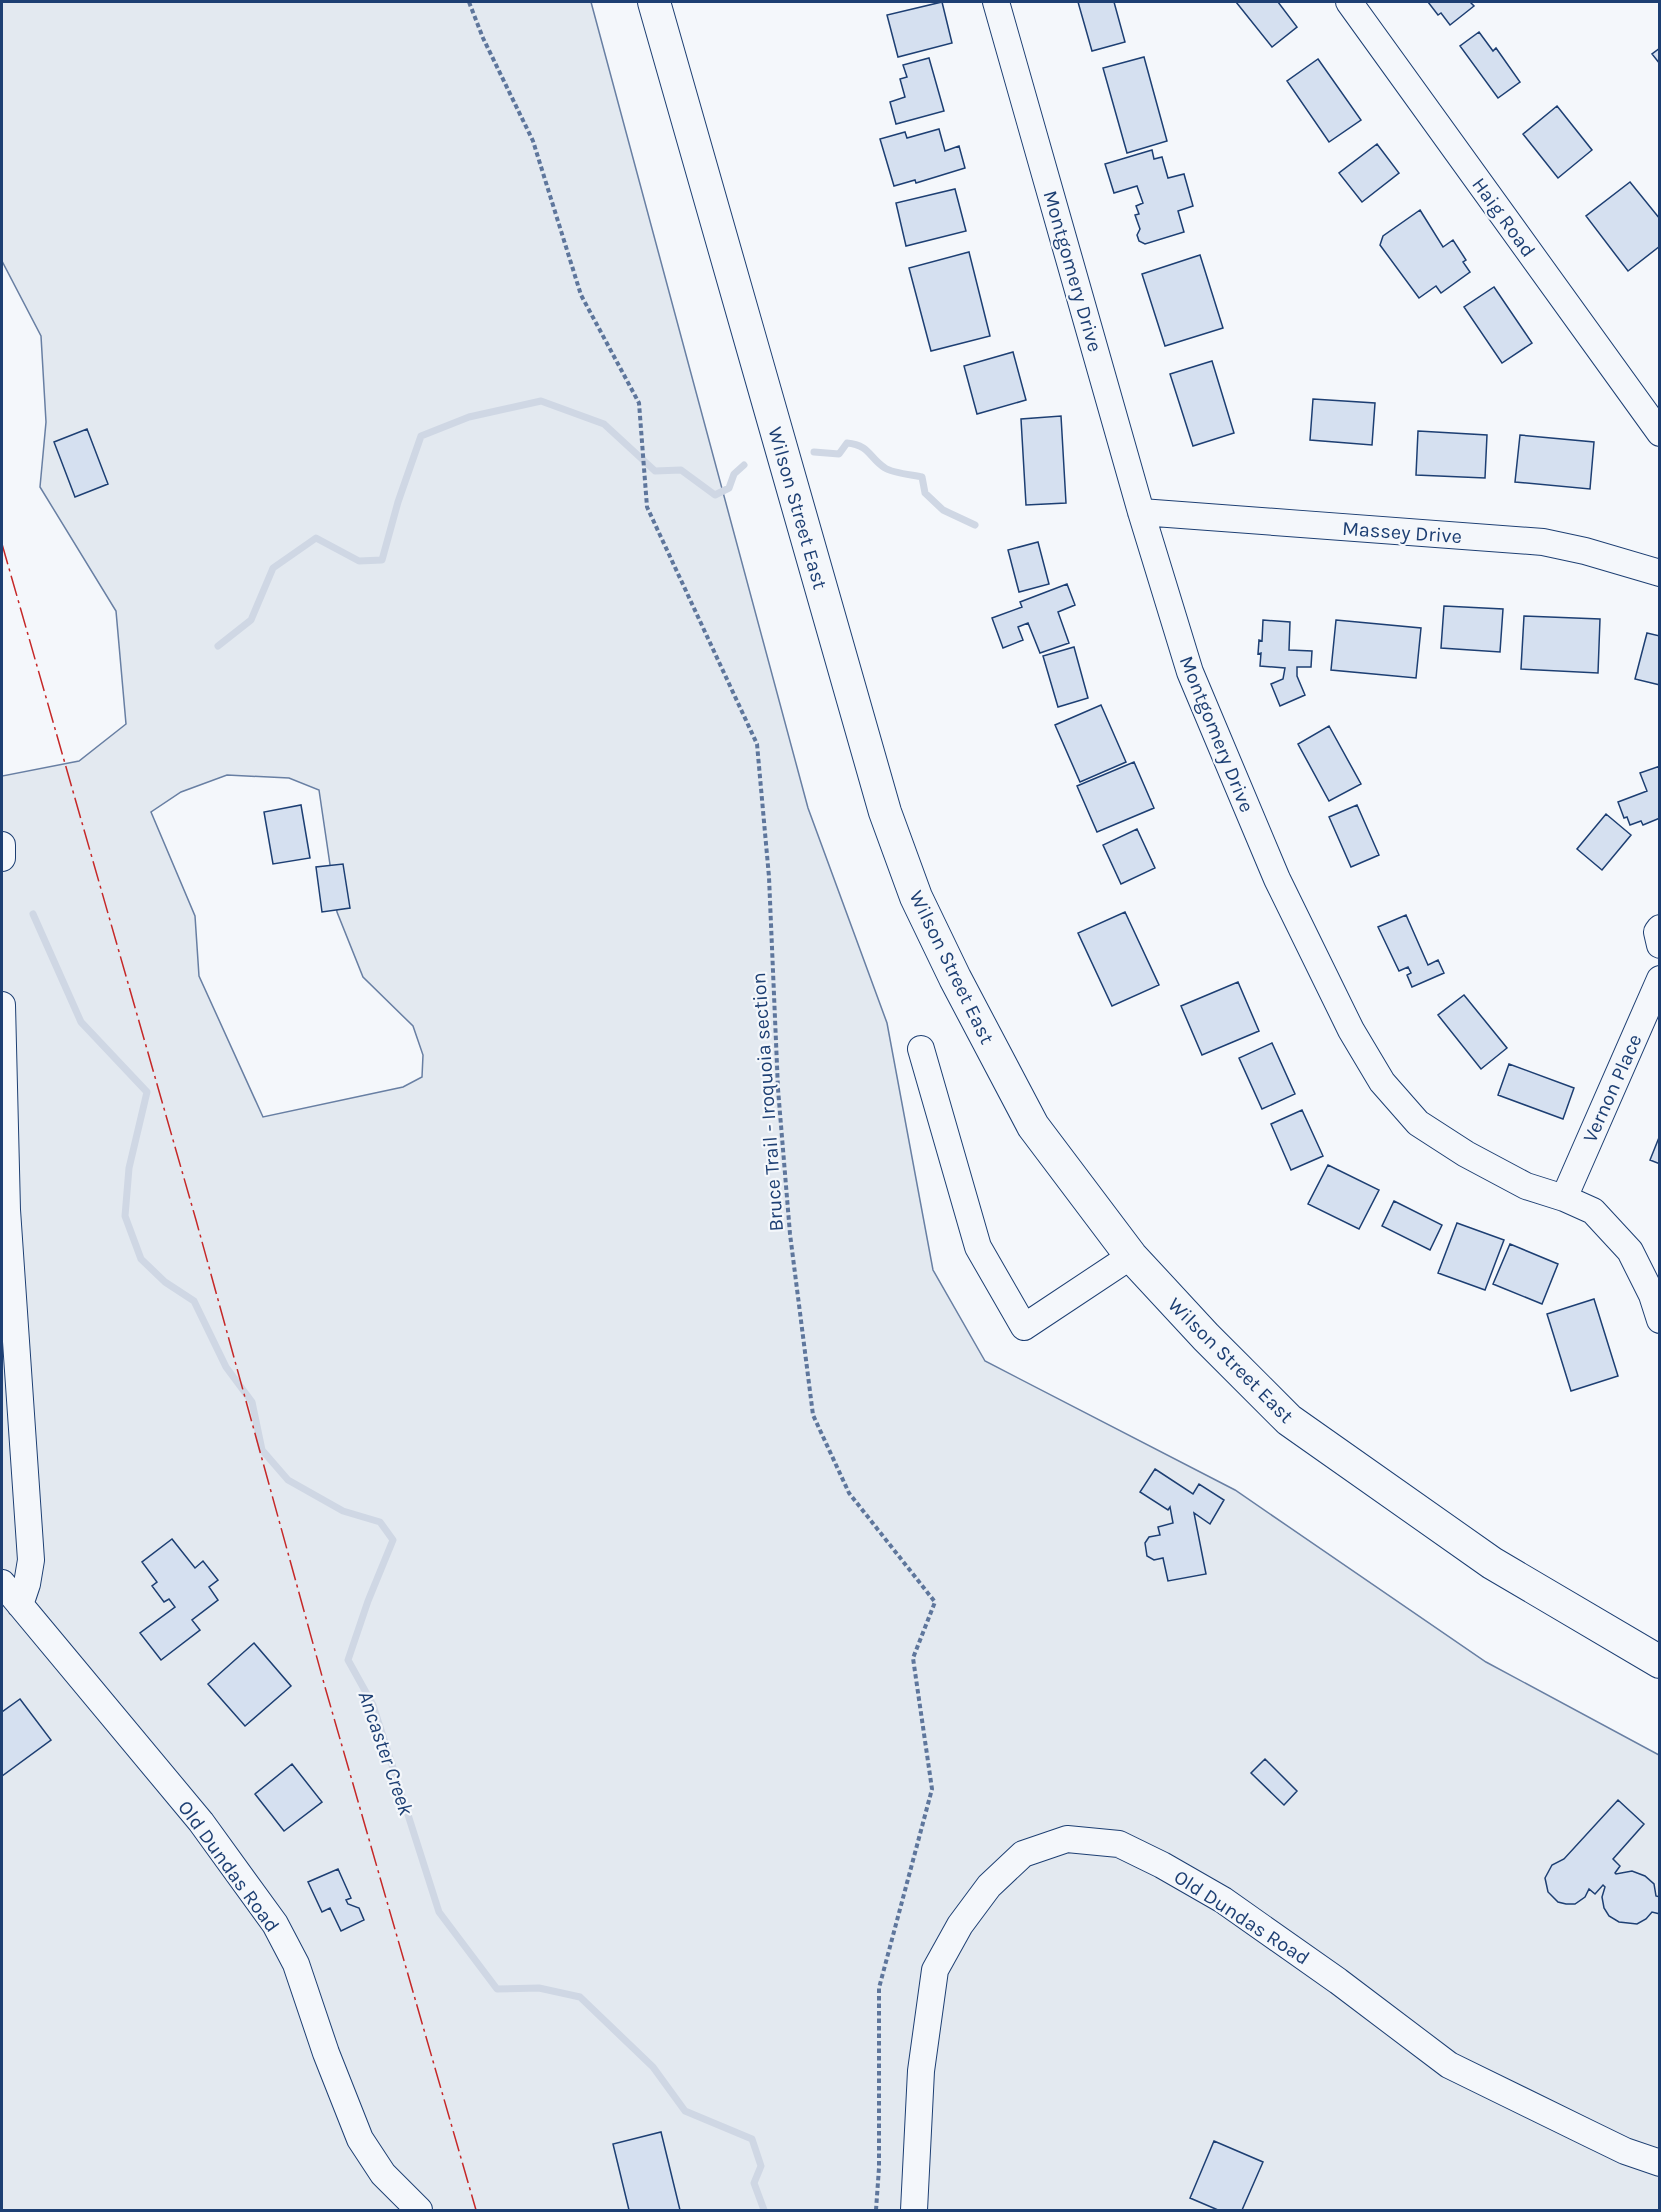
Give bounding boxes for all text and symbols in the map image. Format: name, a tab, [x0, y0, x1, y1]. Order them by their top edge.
street label: Haig Road	[1467, 173, 1540, 261]
street label: Montgomery Drive	[1038, 188, 1107, 354]
street label: Wilson Street East	[763, 424, 832, 592]
street label: Massey Drive	[1341, 517, 1463, 548]
street label: Montgomery Drive	[1175, 653, 1258, 816]
street label: Wilson Street East	[904, 887, 999, 1048]
street label: Bruce Trail - Iroquoia section	[747, 972, 788, 1232]
street label: Vernon Place	[1578, 1030, 1647, 1146]
street label: Wilson Street East	[1163, 1293, 1298, 1428]
water label: Ancaster Creek	[354, 1688, 419, 1819]
street label: Old Dundas Road	[173, 1796, 284, 1936]
street label: Old Dundas Road	[1170, 1865, 1314, 1970]

